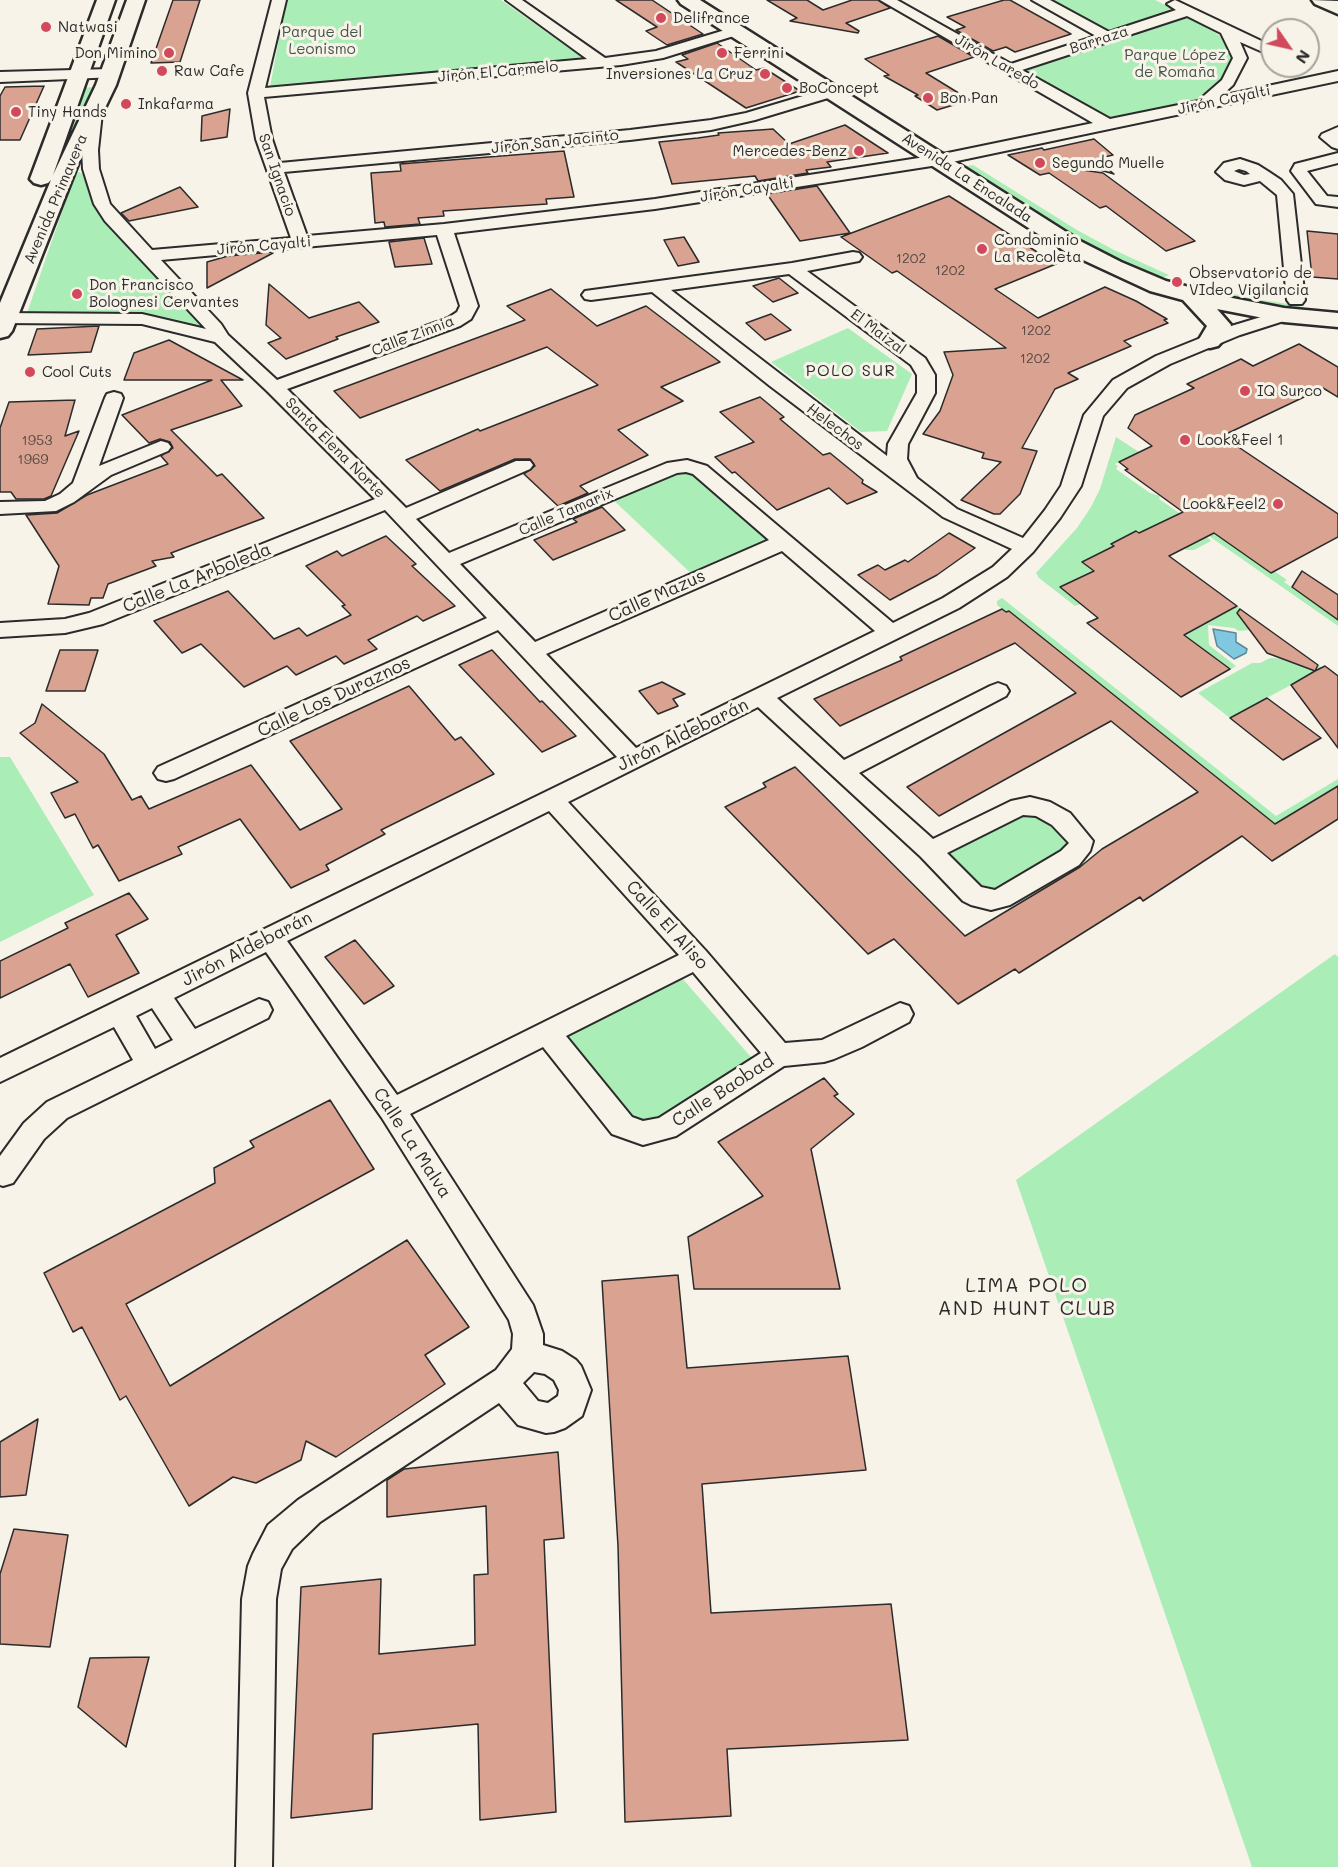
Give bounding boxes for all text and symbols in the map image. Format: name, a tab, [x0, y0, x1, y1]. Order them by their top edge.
place label: Delifrance	[673, 9, 750, 27]
marker: Delifrance	[654, 11, 668, 25]
place label: Natwasi	[58, 18, 118, 36]
north arrow	[1260, 18, 1320, 78]
marker: Natwasi	[39, 20, 53, 34]
street label: Barraza	[1067, 22, 1131, 58]
park label: Parque del Leonismo	[282, 23, 362, 58]
street label: Jirón Laredo	[951, 31, 1043, 93]
place label: Don Mimino	[74, 44, 157, 62]
place label: Ferrini	[734, 44, 784, 62]
marker: Don Mimino	[162, 46, 176, 60]
marker: Ferrini	[715, 46, 729, 60]
park label: Parque López de Romaña	[1124, 46, 1226, 81]
text: N	[1292, 46, 1316, 68]
street label: Jirón El Carmelo	[437, 58, 559, 86]
place label: Raw Cafe	[174, 62, 245, 80]
marker: Raw Cafe	[155, 64, 169, 78]
place label: Inversiones La Cruz	[606, 65, 753, 83]
marker: Inversiones La Cruz	[758, 67, 772, 81]
place label: BoConcept	[799, 79, 879, 97]
marker: BoConcept	[780, 81, 794, 95]
street label: Jirón Cayalti	[1176, 81, 1272, 119]
place label: Bon Pan	[940, 89, 998, 107]
marker: Bon Pan	[921, 91, 935, 105]
place label: Inkafarma	[138, 95, 214, 113]
marker: Inkafarma	[119, 97, 133, 111]
place label: Tiny Hands	[28, 103, 107, 121]
marker: Tiny Hands	[9, 105, 23, 119]
street label: Jirón San Jacinto	[490, 126, 620, 158]
street label: Avenida La Encalada	[898, 129, 1036, 227]
street label: Avenida Primavera	[20, 131, 92, 267]
street label: San Ignacio	[254, 131, 300, 219]
place label: Mercedes-Benz	[732, 142, 847, 160]
marker: Mercedes-Benz	[852, 144, 866, 158]
place label: Segundo Muelle	[1052, 154, 1164, 172]
marker: Segundo Muelle	[1033, 156, 1047, 170]
street label: Jirón Cayalti	[699, 174, 795, 206]
place label: Condominio La Recoleta	[994, 231, 1082, 266]
street label: Jirón Cayalti	[216, 233, 312, 259]
marker: Condominio La Recoleta	[975, 242, 989, 256]
house number: 1202	[896, 251, 926, 267]
house number: 1202	[935, 263, 965, 279]
place label: Observatorio de VIdeo Vigilancia	[1189, 264, 1312, 299]
marker: Observatorio de VIdeo Vigilancia	[1170, 275, 1184, 289]
place label: Don Francisco Bolognesi Cervantes	[89, 276, 239, 311]
marker: Don Francisco Bolognesi Cervantes	[70, 287, 84, 301]
street label: El Maizal	[847, 305, 909, 359]
street label: Calle Zinnia	[369, 312, 457, 360]
house number: 1202	[1021, 323, 1051, 339]
house number: 1202	[1020, 351, 1050, 367]
district label: POLO SUR	[806, 361, 896, 381]
place label: Cool Cuts	[42, 363, 112, 381]
marker: Cool Cuts	[23, 365, 37, 379]
place label: IQ Surco	[1257, 382, 1322, 400]
marker: IQ Surco	[1238, 384, 1252, 398]
street label: Santa Elena Norte	[281, 394, 389, 502]
street label: Helechos	[803, 400, 867, 454]
place label: Look&Feel 1	[1197, 431, 1284, 449]
house number: 1953	[22, 433, 52, 449]
marker: Look&Feel 1	[1178, 433, 1192, 447]
house number: 1969	[17, 452, 49, 468]
street label: Calle Tamarix	[516, 484, 616, 540]
place label: Look&Feel2	[1182, 495, 1266, 513]
marker: Look&Feel2	[1271, 497, 1285, 511]
street label: Calle La Arboleda	[120, 538, 274, 618]
street label: Calle Mazus	[605, 565, 709, 627]
street label: Calle Los Duraznos	[254, 652, 414, 742]
street label: Jirón Aldebarán	[614, 694, 752, 776]
street label: Calle El Aliso	[621, 876, 713, 974]
street label: Jirón Aldebarán	[178, 907, 316, 991]
street label: Calle Baobad	[668, 1050, 778, 1132]
street label: Calle La Malva	[368, 1084, 456, 1202]
district label: LIMA POLO AND HUNT CLUB	[938, 1274, 1116, 1321]

